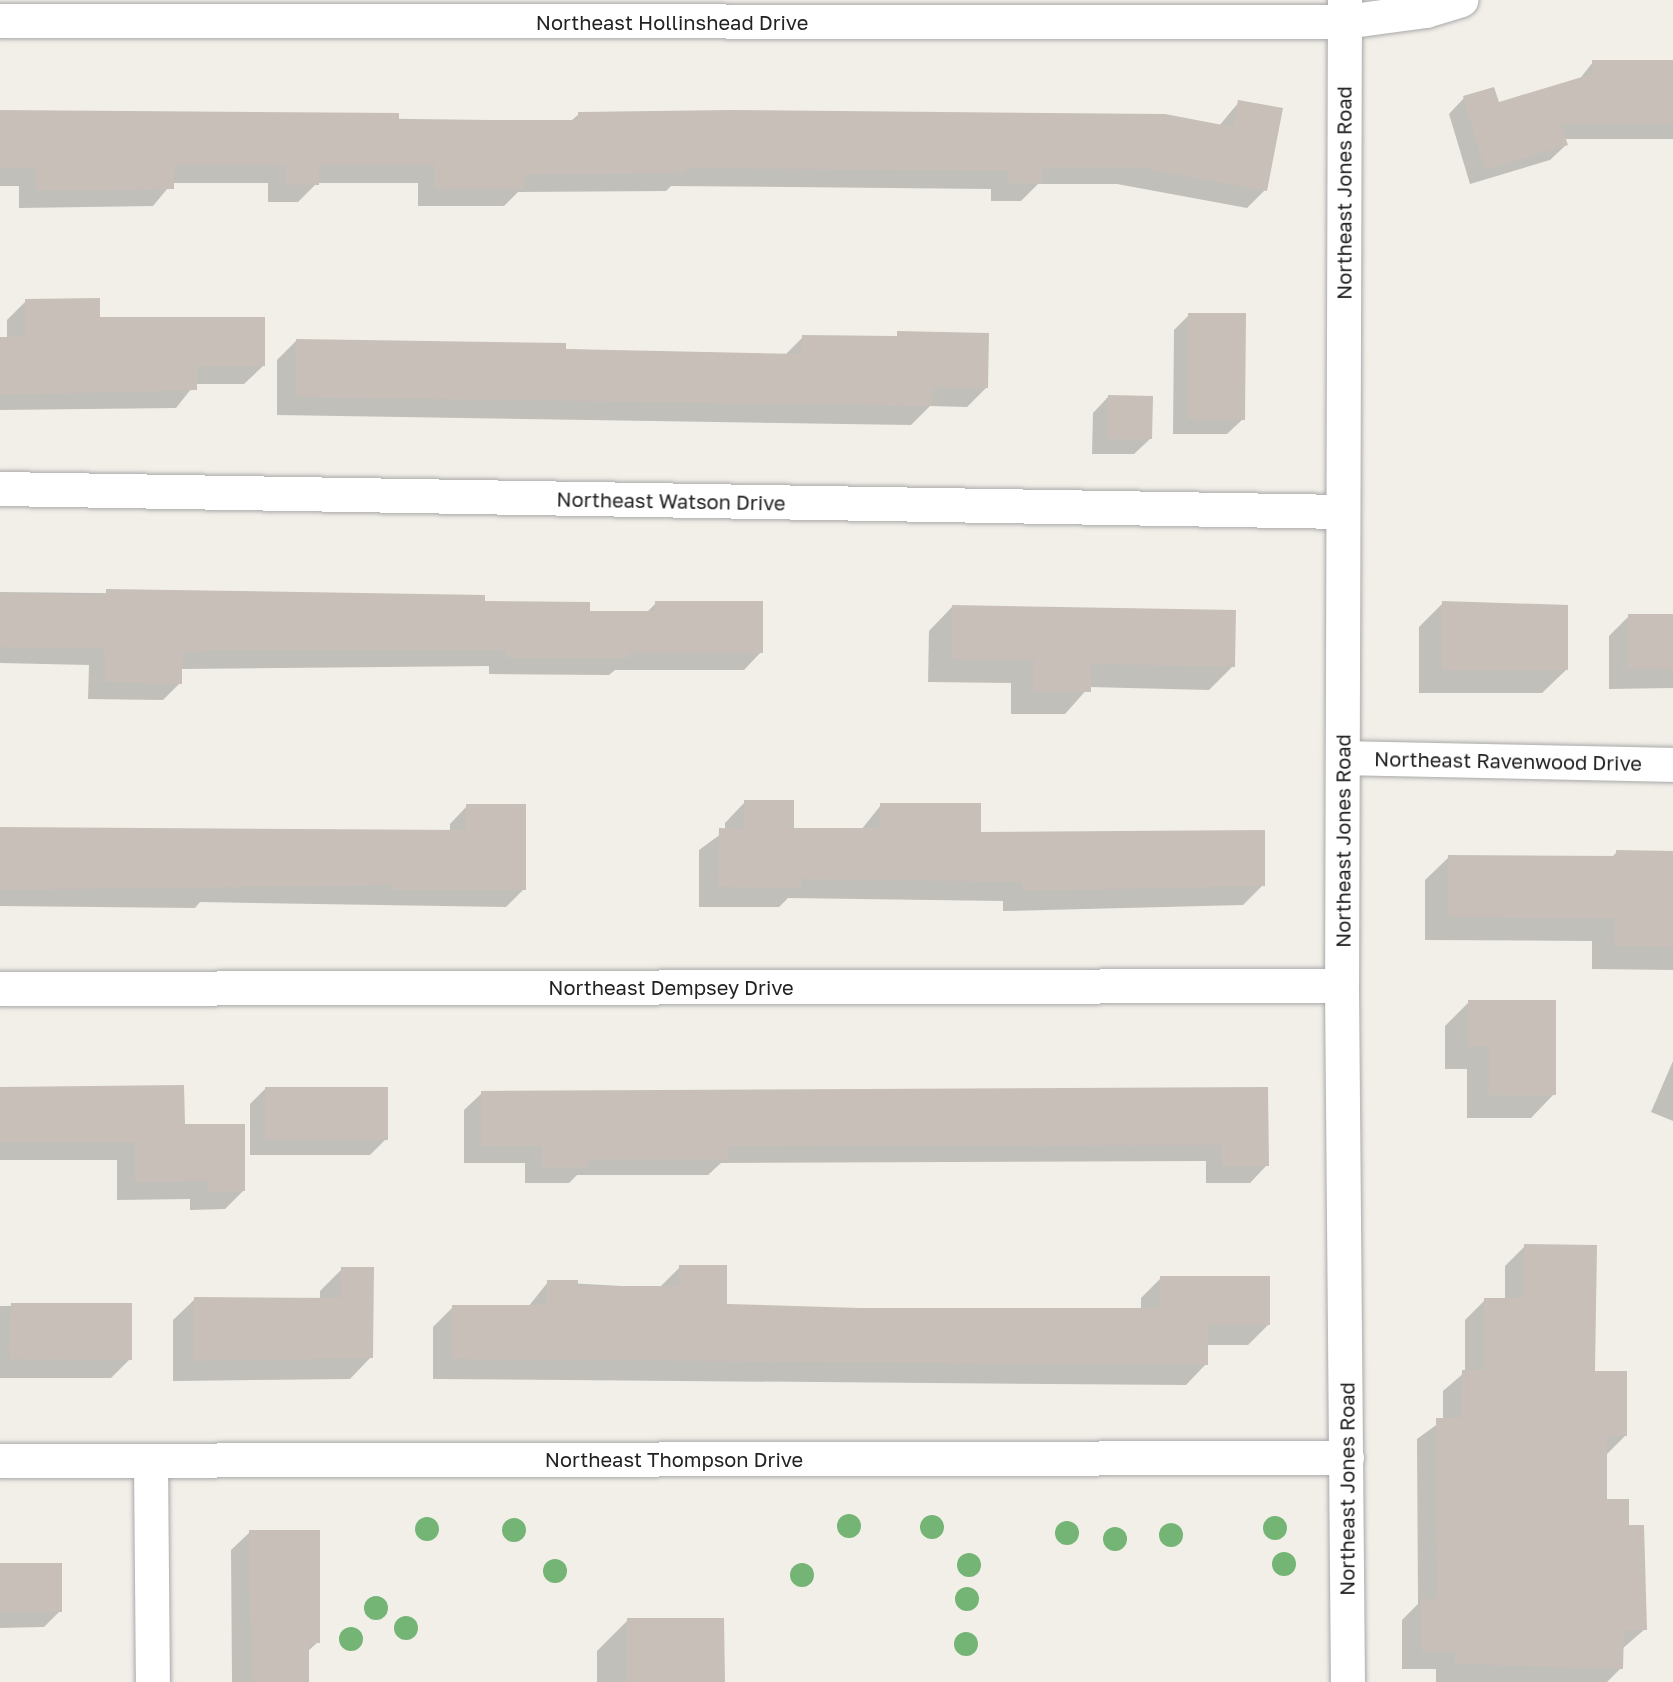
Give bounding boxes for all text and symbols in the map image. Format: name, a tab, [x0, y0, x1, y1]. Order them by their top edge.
street label: Northeast Hollinshead Drive	[536, 10, 808, 34]
street label: Northeast Jones Road	[1332, 86, 1356, 300]
street label: Northeast Watson Drive	[556, 487, 786, 515]
street label: Northeast Jones Road	[1331, 734, 1355, 948]
street label: Northeast Ravenwood Drive	[1374, 747, 1642, 775]
street label: Northeast Dempsey Drive	[548, 975, 794, 999]
street label: Northeast Jones Road	[1335, 1382, 1359, 1596]
street label: Northeast Thompson Drive	[545, 1447, 803, 1471]

